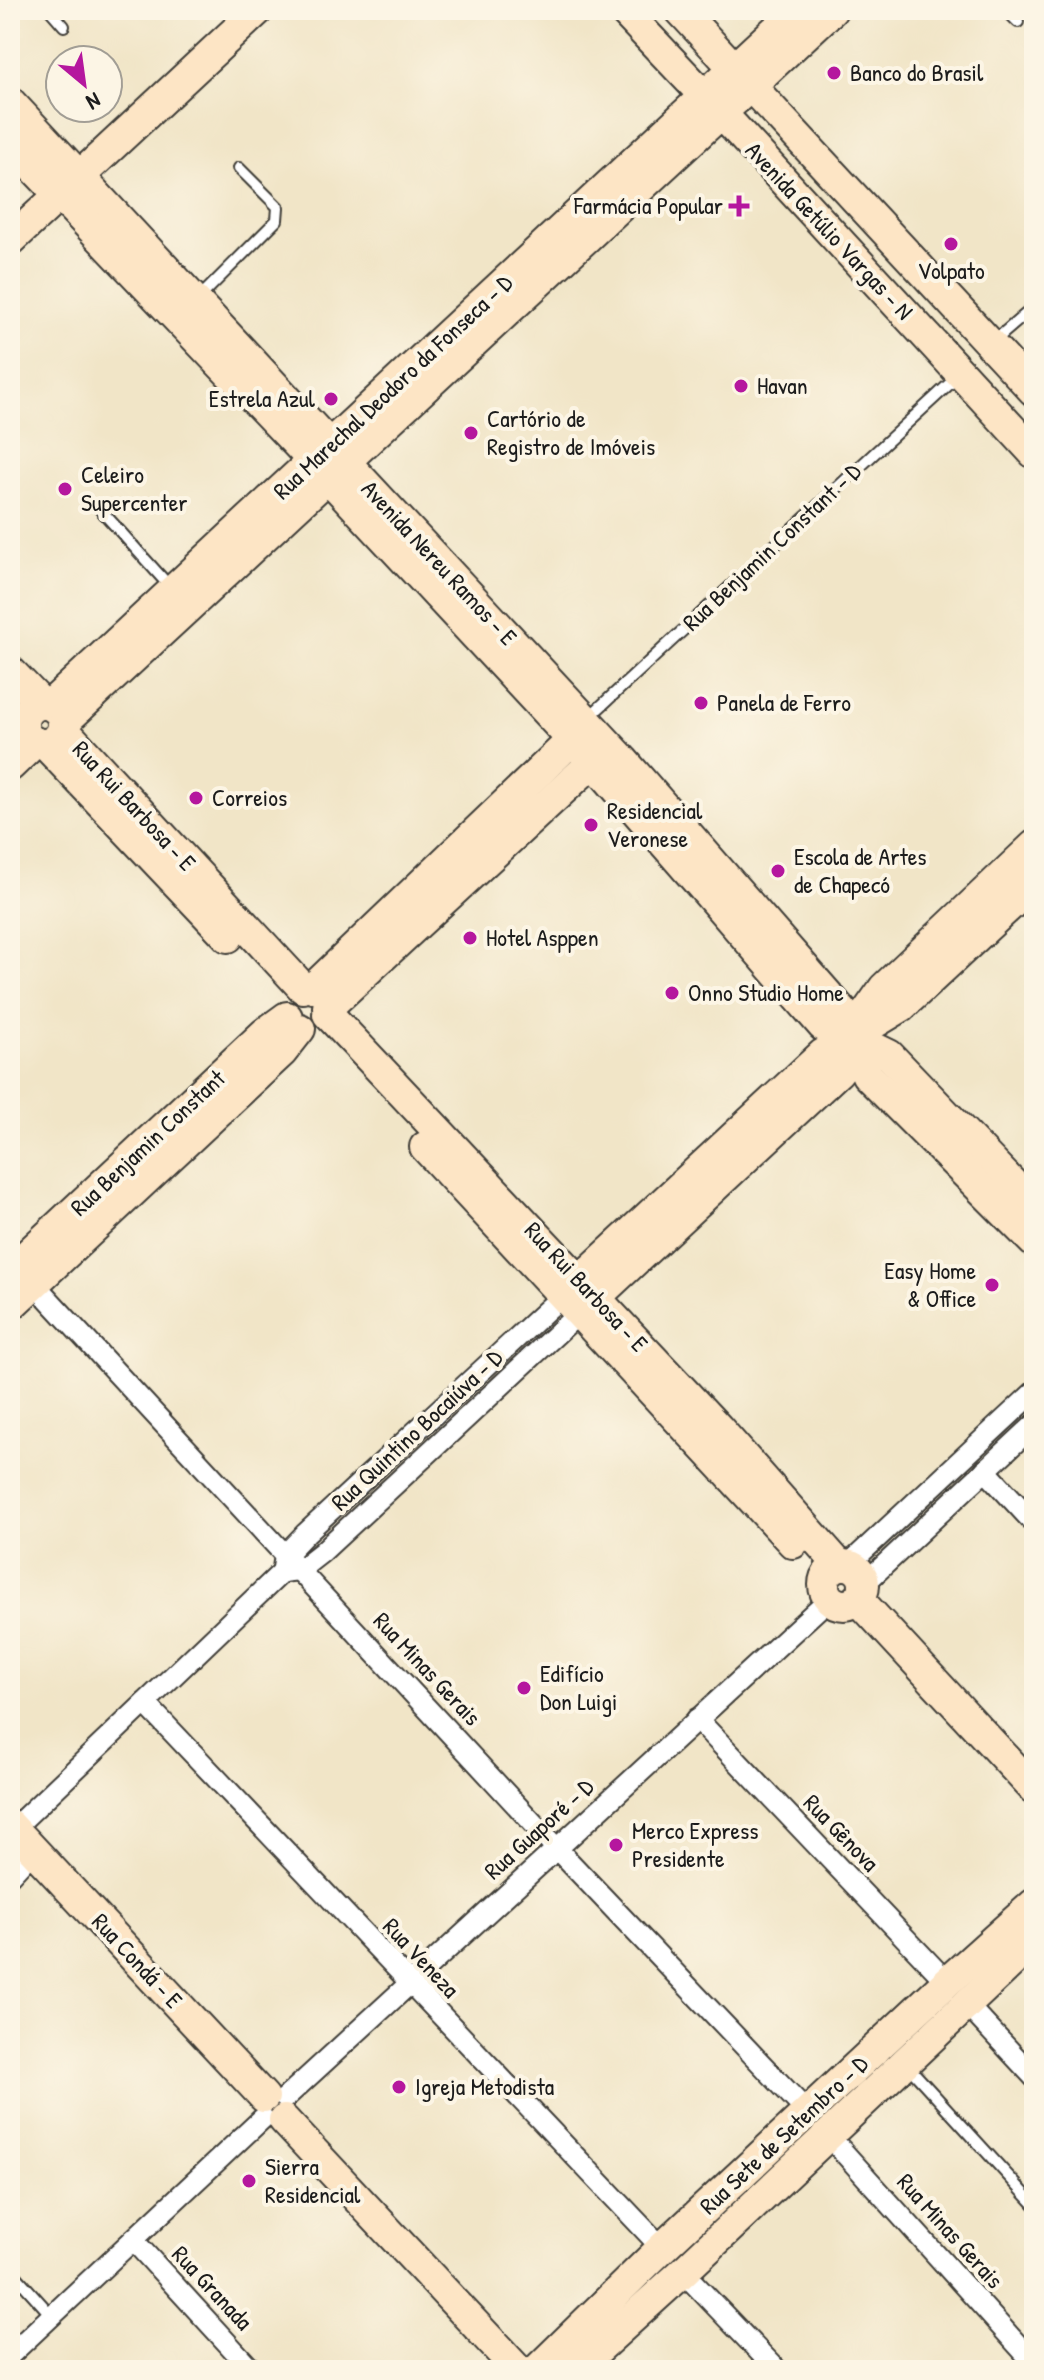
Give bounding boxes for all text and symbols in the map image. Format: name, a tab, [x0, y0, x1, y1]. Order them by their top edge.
north arrow	[44, 44, 124, 124]
place label: Banco do Brasil	[850, 56, 984, 88]
marker: Banco do Brasil	[825, 64, 843, 82]
text: N	[81, 86, 106, 118]
street label: Avenida Getúlio Vargas - N	[739, 134, 921, 326]
place label: Farmácia Popular	[573, 189, 723, 221]
marker: Farmácia Popular	[730, 197, 748, 215]
marker: Volpato	[942, 235, 960, 253]
place label: Volpato	[917, 254, 985, 286]
street label: Rua Marechal Deodoro da Fonseca - D	[266, 266, 519, 506]
place label: Havan	[757, 369, 808, 401]
marker: Havan	[732, 377, 750, 395]
place label: Estrela Azul	[209, 382, 316, 414]
marker: Estrela Azul	[322, 390, 340, 408]
place label: Cartório de Registro de Imóveis	[487, 402, 655, 462]
marker: Cartório de Registro de Imóveis	[462, 424, 480, 442]
street label: Rua Benjamin Constant - D	[675, 455, 868, 637]
place label: Celeiro Supercenter	[81, 458, 187, 518]
street label: Avenida Nereu Ramos - E	[355, 473, 525, 652]
marker: Celeiro Supercenter	[56, 480, 74, 498]
place label: Panela de Ferro	[717, 686, 851, 718]
marker: Panela de Ferro	[692, 694, 710, 712]
street label: Rua Rui Barbosa - E	[66, 733, 204, 878]
place label: Correios	[212, 781, 287, 813]
marker: Correios	[187, 789, 205, 807]
place label: Residencial Veronese	[607, 794, 703, 854]
marker: Residencial Veronese	[582, 816, 600, 834]
place label: Escola de Artes de Chapecó	[794, 840, 927, 900]
marker: Escola de Artes de Chapecó	[769, 862, 787, 880]
place label: Hotel Asppen	[486, 921, 599, 953]
marker: Hotel Asppen	[461, 929, 479, 947]
place label: Onno Studio Home	[688, 976, 844, 1008]
marker: Onno Studio Home	[663, 984, 681, 1002]
street label: Rua Benjamin Constant	[63, 1062, 232, 1222]
street label: Rua Rui Barbosa - E	[518, 1214, 656, 1359]
place label: Easy Home & Office	[884, 1254, 976, 1314]
marker: Easy Home & Office	[983, 1276, 1001, 1294]
street label: Rua Quintino Bocaiúva - D	[324, 1341, 509, 1517]
street label: Rua Minas Gerais	[367, 1605, 489, 1732]
place label: Edifício Don Luigi	[540, 1657, 617, 1717]
marker: Edifício Don Luigi	[515, 1679, 533, 1697]
street label: Rua Guaporé - D	[477, 1770, 600, 1886]
street label: Rua Gênova	[797, 1787, 887, 1878]
place label: Merco Express Presidente	[632, 1814, 758, 1874]
marker: Merco Express Presidente	[607, 1836, 625, 1854]
street label: Rua Condá - E	[85, 1906, 190, 2015]
street label: Rua Veneza	[376, 1910, 467, 2004]
street label: Rua Sete de Setembro - D	[692, 2047, 875, 2221]
place label: Igreja Metodista	[415, 2070, 554, 2102]
marker: Igreja Metodista	[390, 2078, 408, 2096]
place label: Sierra Residencial	[265, 2150, 361, 2210]
street label: Rua Minas Gerais	[891, 2166, 1011, 2295]
marker: Sierra Residencial	[240, 2172, 258, 2190]
street label: Rua Granada	[165, 2238, 260, 2336]

